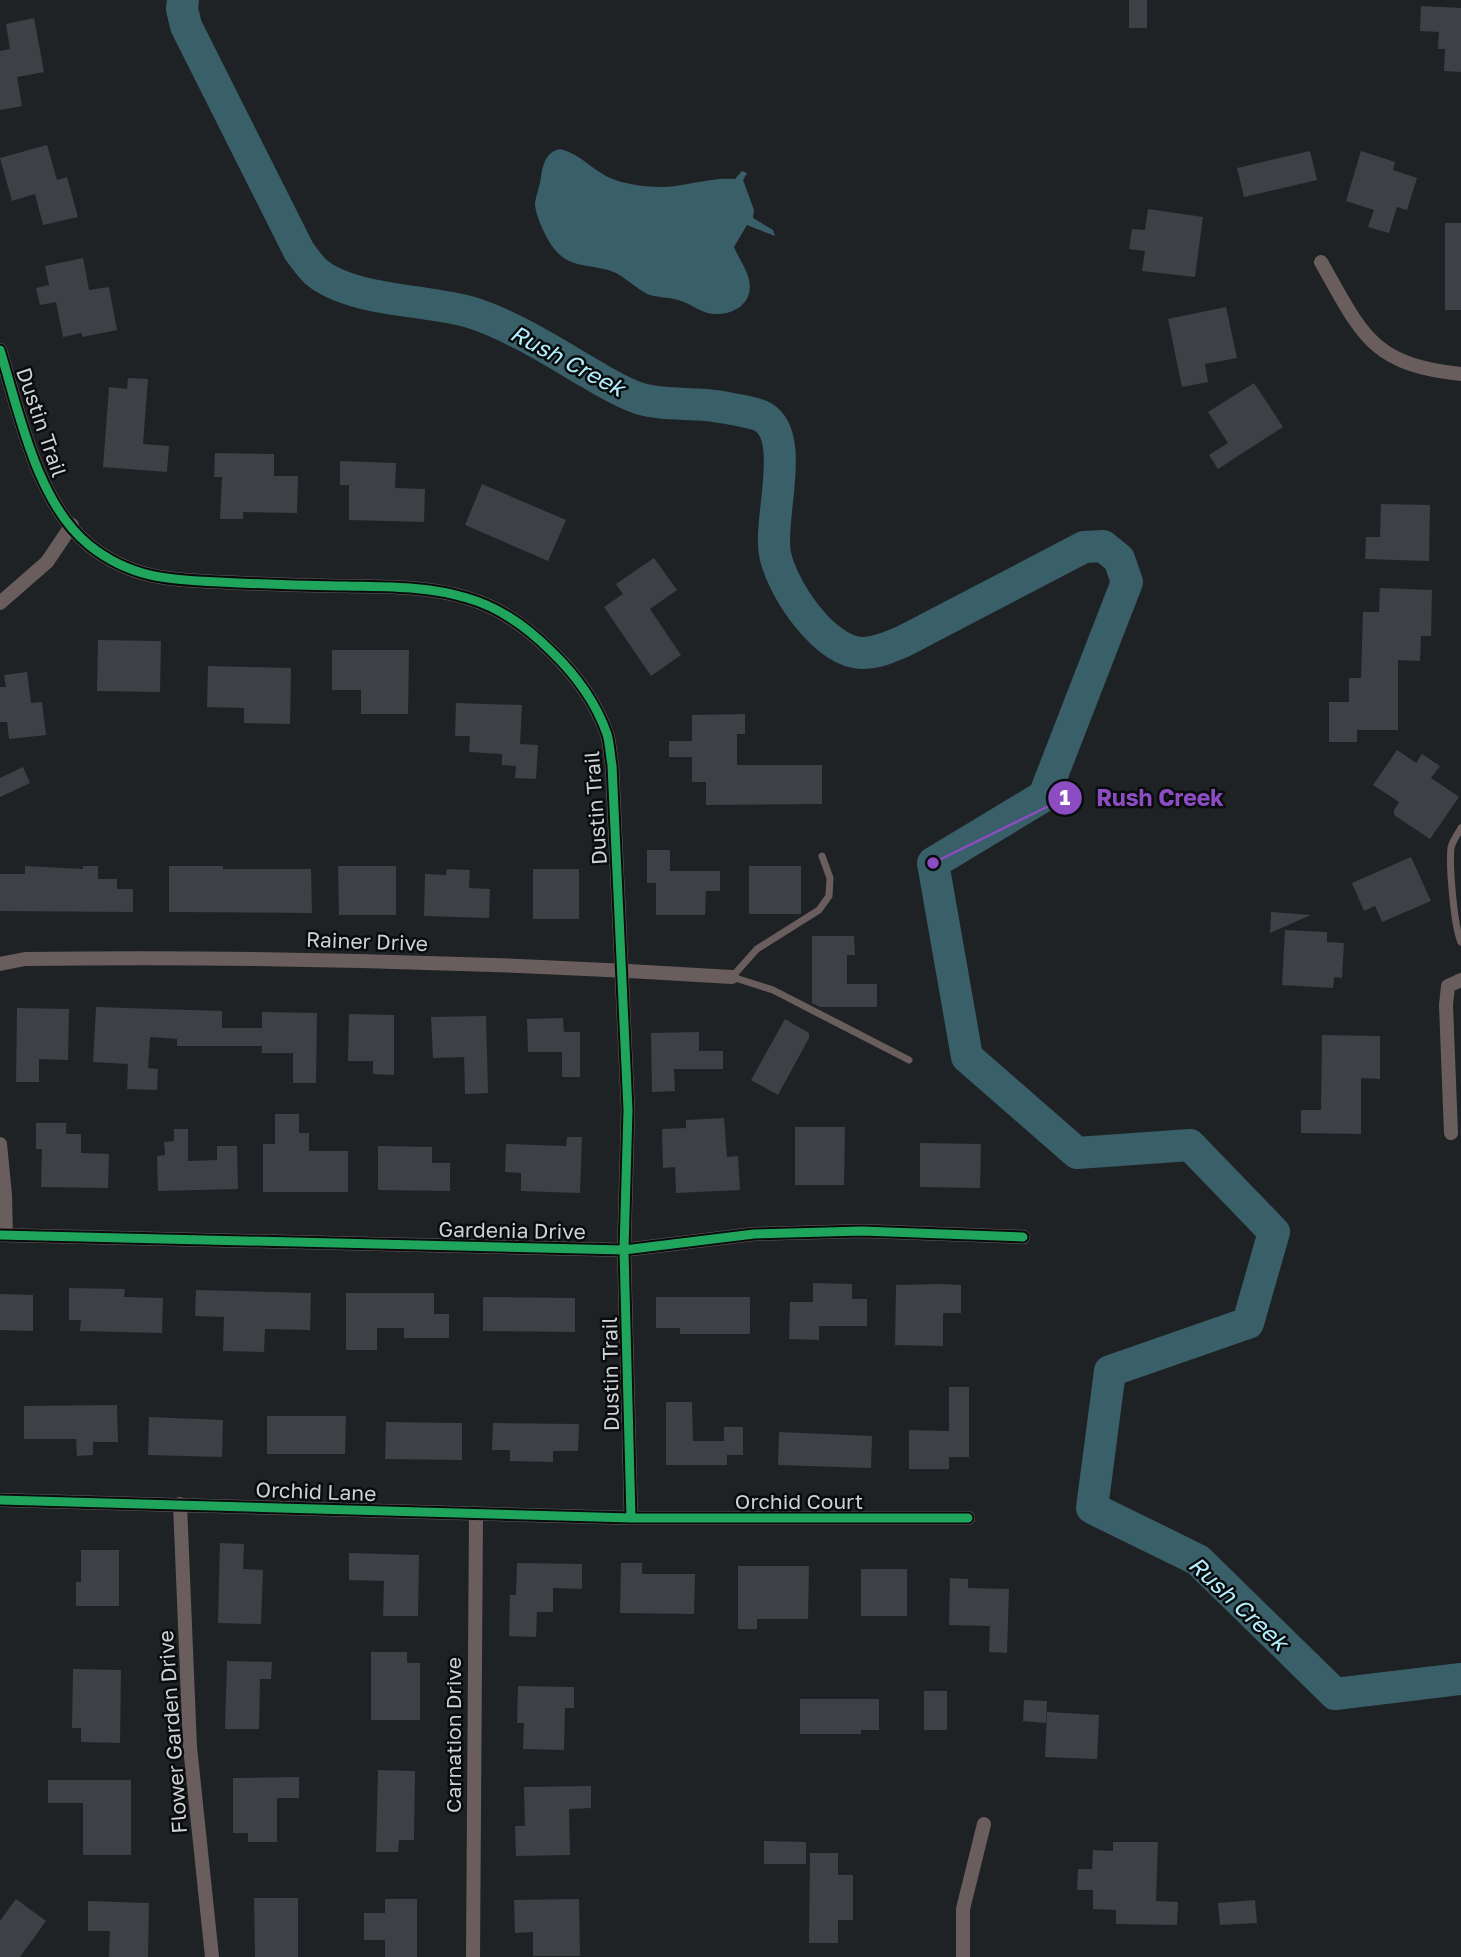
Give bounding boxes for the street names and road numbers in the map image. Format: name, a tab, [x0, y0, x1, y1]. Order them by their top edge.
street label: Dustin Trail	[11, 364, 73, 480]
street label: Dustin Trail	[578, 750, 612, 866]
street label: Rainer Drive	[306, 926, 428, 956]
street label: Gardenia Drive	[438, 1216, 586, 1244]
street label: Dustin Trail	[596, 1317, 624, 1431]
street label: Orchid Lane	[255, 1476, 377, 1506]
street label: Orchid Court	[735, 1488, 863, 1514]
street label: Flower Garden Drive	[152, 1629, 192, 1835]
street label: Carnation Drive	[440, 1657, 466, 1813]

